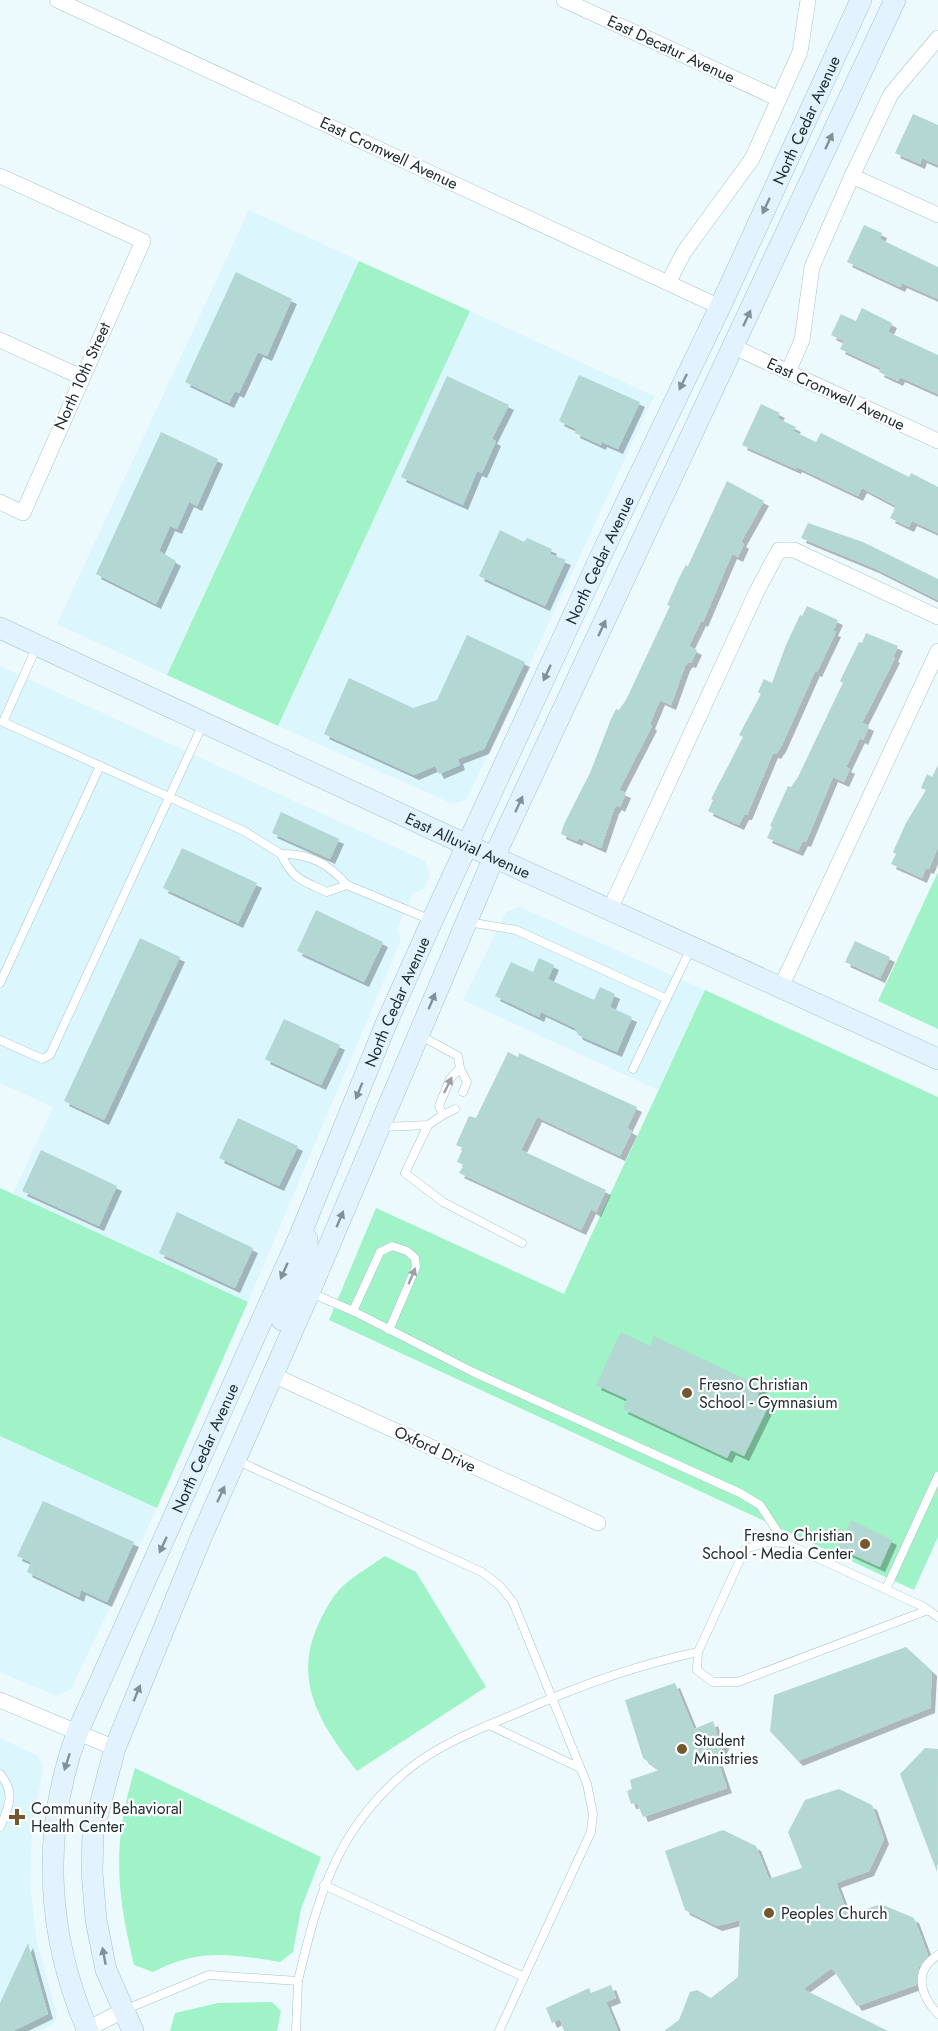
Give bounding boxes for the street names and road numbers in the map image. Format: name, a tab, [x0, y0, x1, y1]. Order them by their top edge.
street label: East Decatur Avenue	[603, 9, 739, 89]
street label: North Cedar Avenue	[766, 52, 846, 188]
street label: East Cromwell Avenue	[316, 111, 462, 195]
street label: North 10th Street	[48, 318, 116, 434]
street label: East Cromwell Avenue	[763, 352, 909, 436]
street label: North Cedar Avenue	[559, 492, 640, 628]
street label: East Alluvial Avenue	[402, 807, 534, 884]
street label: North Cedar Avenue	[358, 933, 435, 1070]
street label: North Cedar Avenue	[166, 1379, 244, 1517]
street label: Oxford Drive	[390, 1420, 480, 1478]

